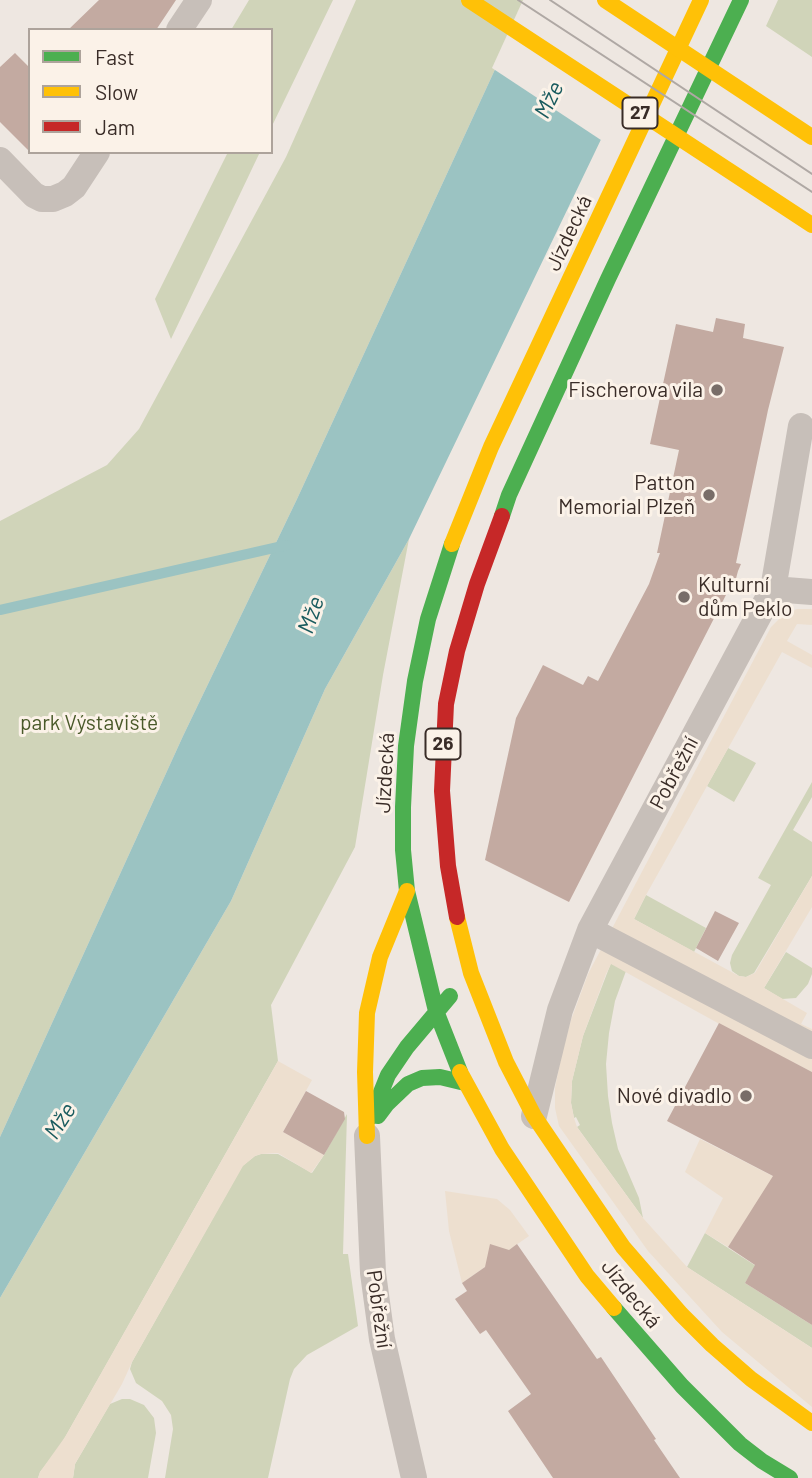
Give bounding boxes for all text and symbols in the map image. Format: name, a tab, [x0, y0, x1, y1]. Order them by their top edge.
legend	[28, 28, 273, 154]
text: Fast	[95, 44, 135, 69]
water label: Mže	[528, 77, 570, 123]
text: Slow	[95, 79, 138, 104]
road number: 27	[622, 97, 658, 128]
text: Jam	[95, 114, 135, 139]
street label: Jízdecká	[541, 191, 597, 275]
place label: Fischerova vila	[568, 377, 703, 403]
marker: Fischerova vila	[709, 382, 725, 398]
place label: Patton Memorial Plzeň	[558, 470, 695, 520]
marker: Patton Memorial Plzeň	[701, 487, 717, 503]
place label: Kulturní dům Peklo	[698, 572, 792, 622]
marker: Kulturní dům Peklo	[676, 589, 692, 605]
water label: Mže	[292, 593, 330, 637]
park label: park Výstaviště	[20, 710, 158, 736]
road number: 26	[426, 729, 460, 760]
street label: Jízdecká	[370, 732, 400, 814]
street label: Pobřežní	[644, 732, 704, 814]
place label: Nové divadlo	[617, 1083, 732, 1109]
marker: Nové divadlo	[738, 1088, 754, 1104]
water label: Mže	[38, 1098, 82, 1144]
street label: Jízdecká	[596, 1255, 666, 1333]
street label: Pobřežní	[361, 1268, 397, 1350]

